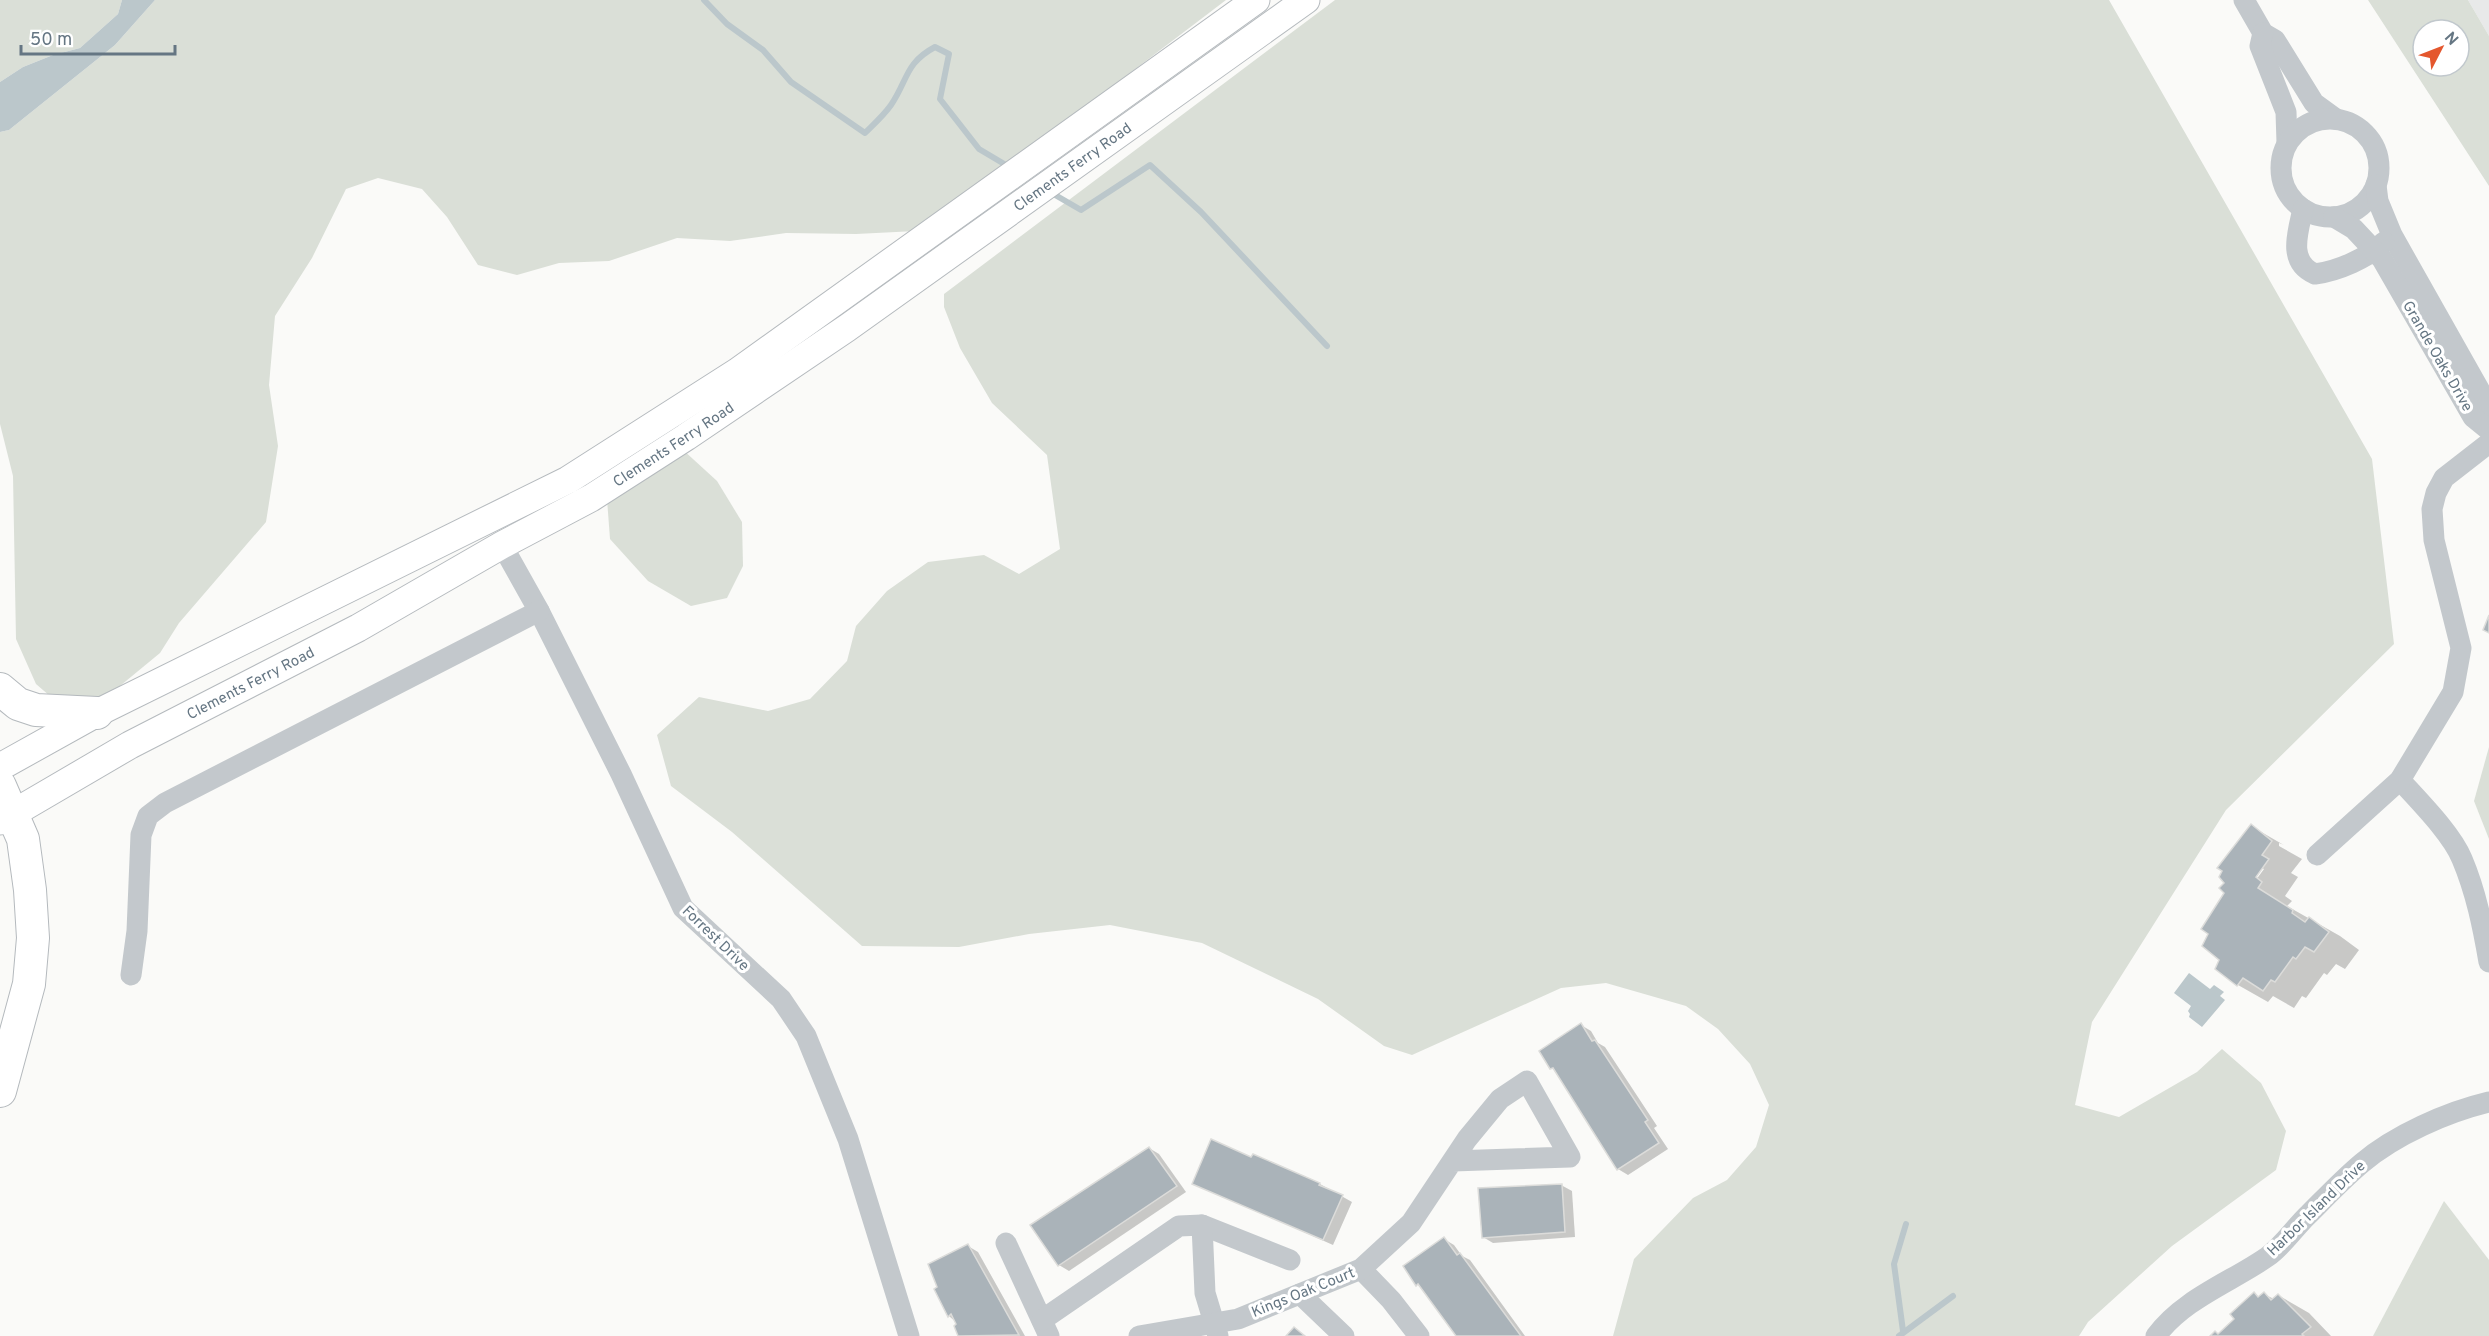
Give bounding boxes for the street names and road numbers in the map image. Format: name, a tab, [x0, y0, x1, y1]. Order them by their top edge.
street label: Clements Ferry Road	[1010, 120, 1136, 217]
street label: Grande Oaks Drive	[2397, 298, 2476, 416]
street label: Clements Ferry Road	[610, 399, 738, 492]
street label: Clements Ferry Road	[184, 644, 318, 725]
street label: Forrest Drive	[677, 902, 753, 976]
street label: Harbor Island Drive	[2264, 1157, 2370, 1261]
street label: Kings Oak Court	[1249, 1264, 1358, 1323]

